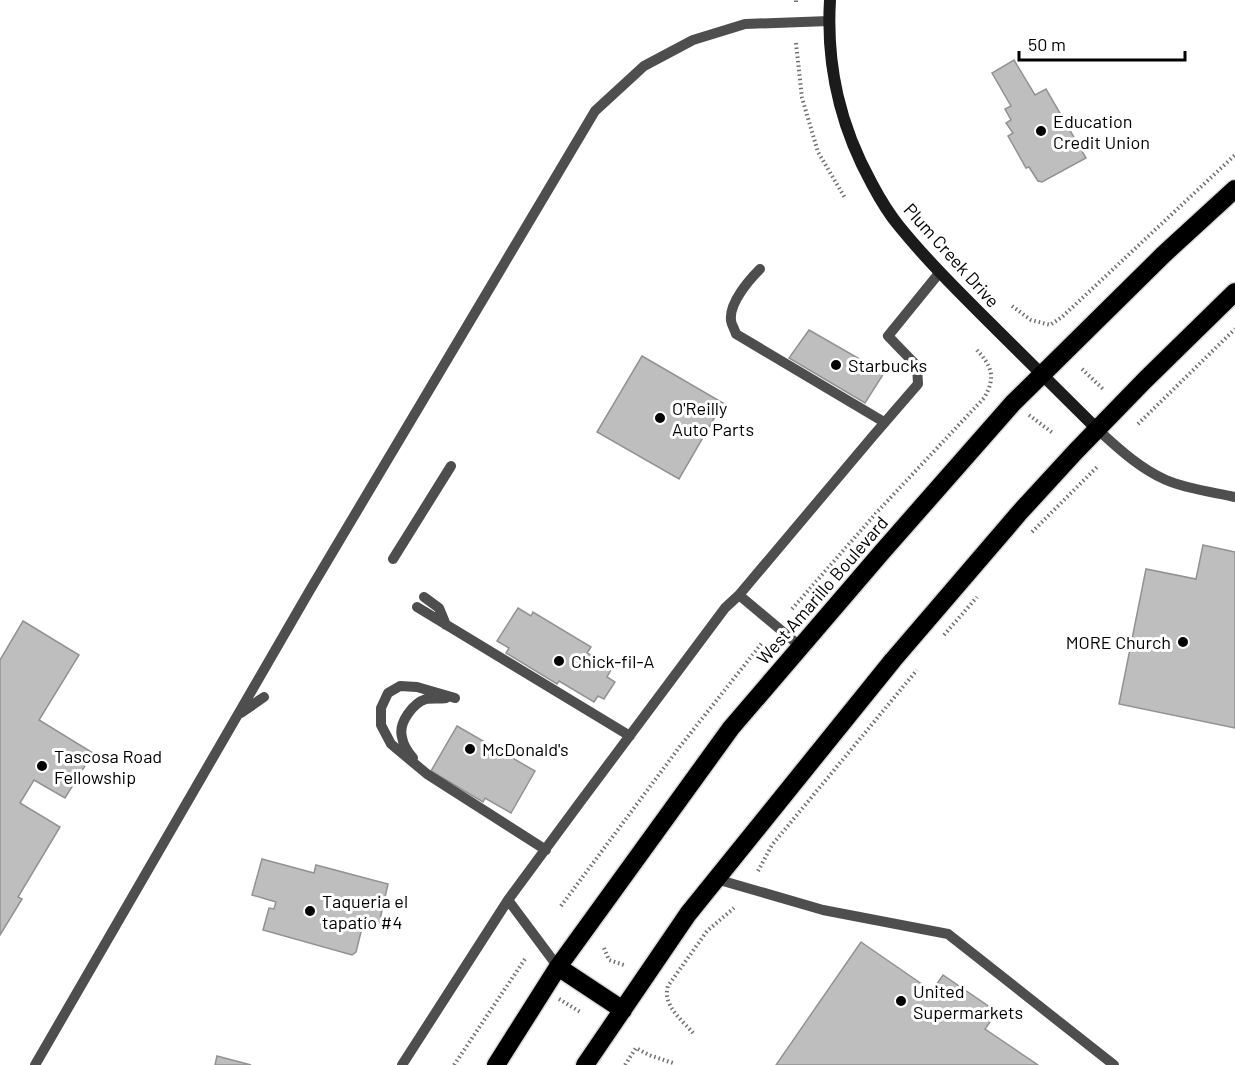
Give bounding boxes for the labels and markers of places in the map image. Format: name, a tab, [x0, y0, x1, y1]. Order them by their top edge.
place label: Education Credit Union	[1053, 110, 1150, 153]
marker: Education Credit Union	[1034, 124, 1048, 138]
place label: Starbucks	[848, 354, 927, 376]
marker: Starbucks	[829, 358, 843, 372]
place label: O'Reilly Auto Parts	[672, 397, 754, 440]
marker: O'Reilly Auto Parts	[653, 411, 667, 425]
place label: MORE Church	[1066, 631, 1171, 653]
marker: MORE Church	[1176, 635, 1190, 649]
place label: Chick-fil-A	[571, 650, 655, 672]
marker: Chick-fil-A	[552, 654, 566, 668]
place label: McDonald's	[482, 738, 569, 760]
marker: McDonald's	[463, 742, 477, 756]
place label: Tascosa Road Fellowship	[54, 745, 162, 788]
marker: Tascosa Road Fellowship	[35, 759, 49, 773]
place label: Taqueria el tapatío #4	[322, 890, 408, 933]
marker: Taqueria el tapatío #4	[303, 904, 317, 918]
place label: United Supermarkets	[913, 980, 1023, 1023]
marker: United Supermarkets	[894, 994, 908, 1008]

